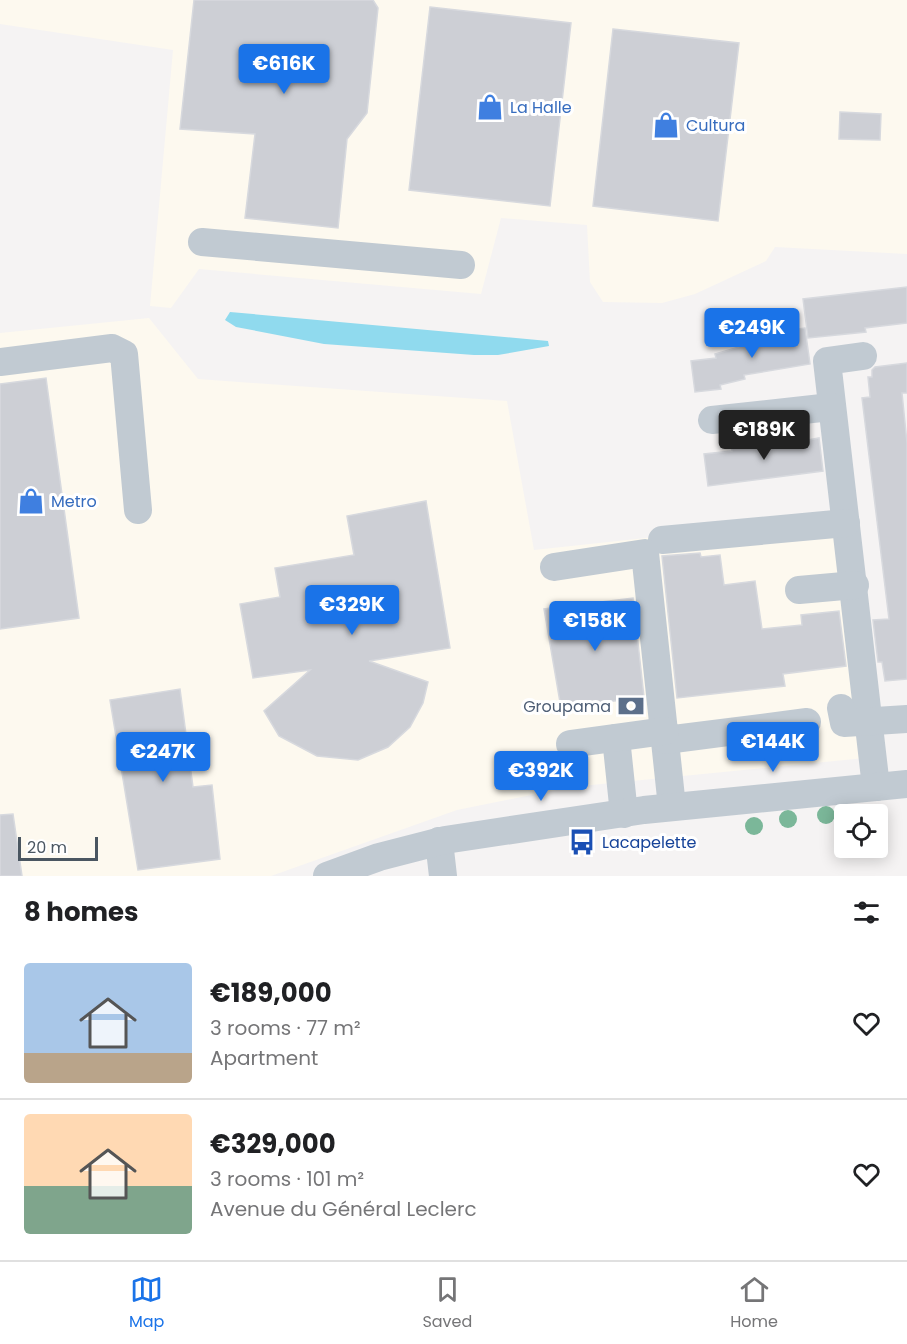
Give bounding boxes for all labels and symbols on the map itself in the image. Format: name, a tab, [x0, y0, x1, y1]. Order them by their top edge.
pin: €616K	[242, 44, 326, 95]
shop icon: La Halle	[475, 92, 505, 122]
place label: La Halle	[510, 96, 572, 119]
shop icon: Cultura	[651, 110, 681, 140]
place label: Cultura	[686, 114, 745, 137]
pin: €249K	[710, 308, 794, 359]
pin: €189K	[722, 410, 806, 461]
shop icon: Metro	[16, 486, 46, 516]
place label: Metro	[51, 490, 97, 513]
pin: €329K	[310, 585, 394, 636]
pin: €158K	[553, 601, 637, 652]
bank icon: Groupama	[616, 691, 646, 721]
place label: Groupama	[523, 695, 611, 718]
pin: €144K	[731, 722, 815, 773]
pin: €247K	[121, 732, 205, 783]
pin: €392K	[499, 751, 583, 802]
bus stop icon: Lacapelette	[567, 827, 597, 857]
place label: Lacapelette	[602, 831, 696, 854]
scale bar	[18, 834, 98, 862]

